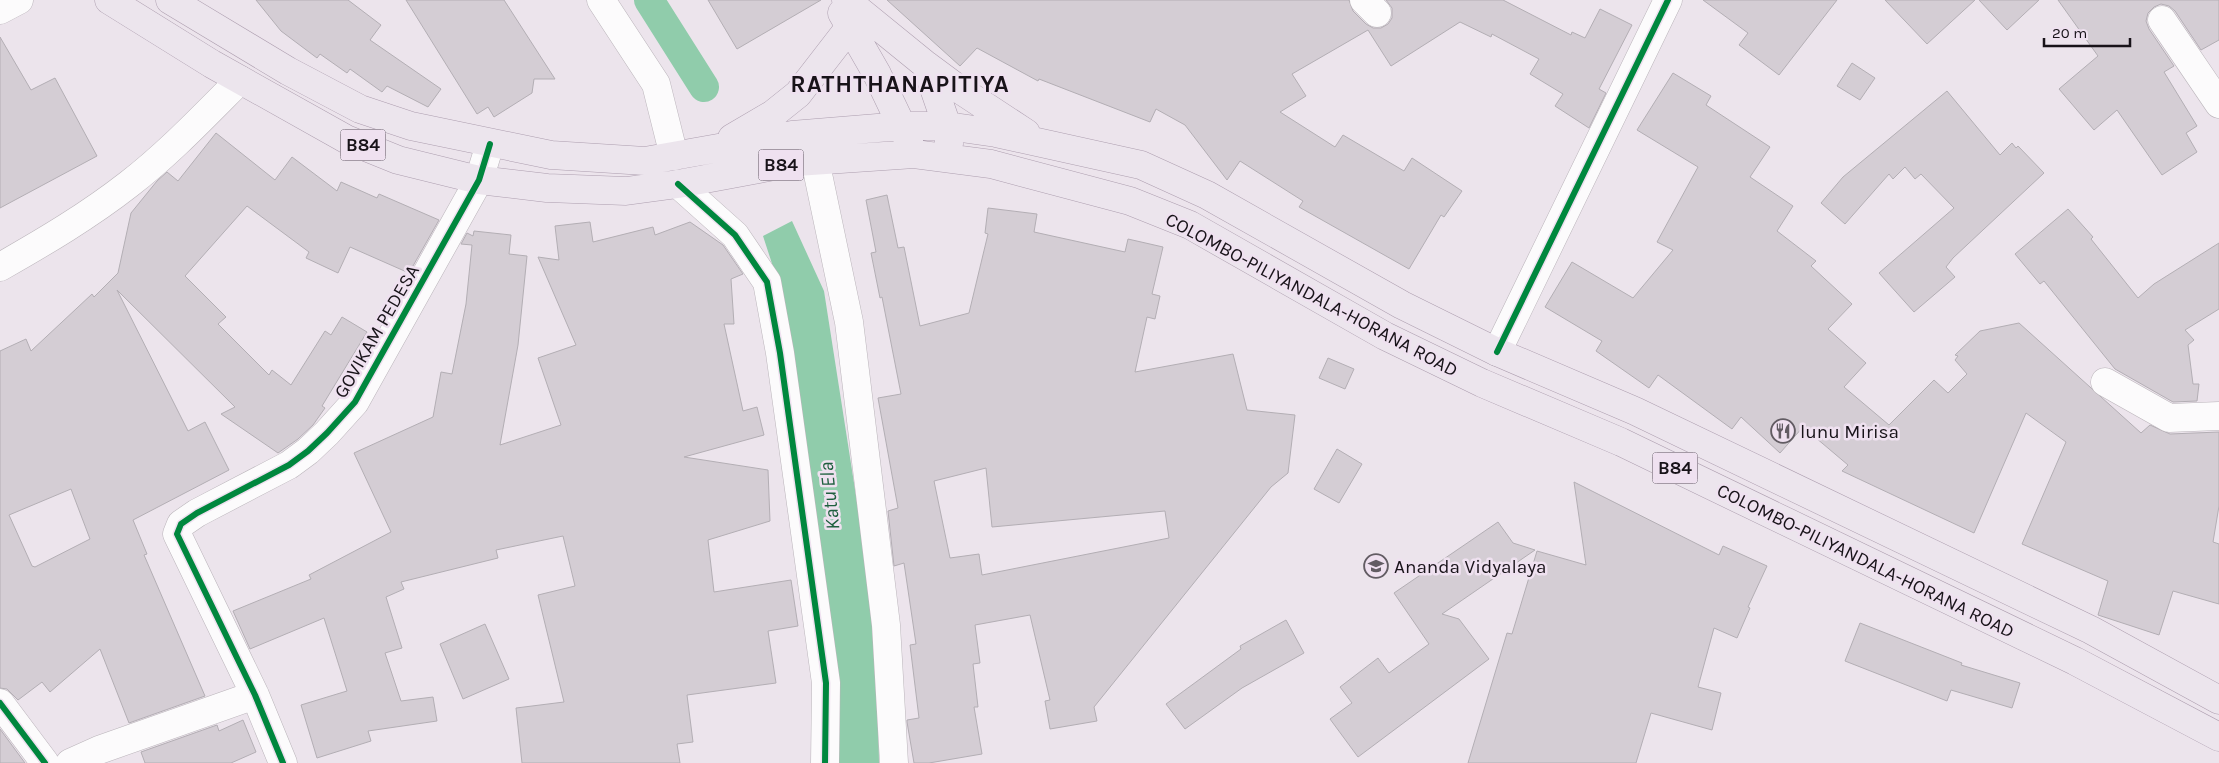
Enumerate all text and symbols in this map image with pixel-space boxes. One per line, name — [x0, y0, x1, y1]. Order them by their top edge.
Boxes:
scale bar — [2044, 15, 2130, 47]
text: 20 m — [2052, 24, 2087, 42]
district label: RATHTHANAPITIYA — [790, 70, 1010, 98]
road number: B84 — [340, 130, 386, 160]
road number: B84 — [758, 150, 804, 180]
street label: COLOMBO-PILIYANDALA-HORANA ROAD — [1162, 208, 1462, 382]
street label: GOVIKAM PEDESA — [330, 261, 424, 402]
restaurant icon: lunu Mirisa — [1770, 418, 1796, 444]
place label: lunu Mirisa — [1800, 421, 1899, 443]
road number: B84 — [1652, 452, 1698, 483]
water label: Katu Ela — [814, 461, 845, 531]
street label: COLOMBO-PILIYANDALA-HORANA ROAD — [1713, 479, 2018, 643]
school or university icon: Ananda Vidyalaya — [1363, 553, 1389, 579]
place label: Ananda Vidyalaya — [1394, 556, 1547, 578]

